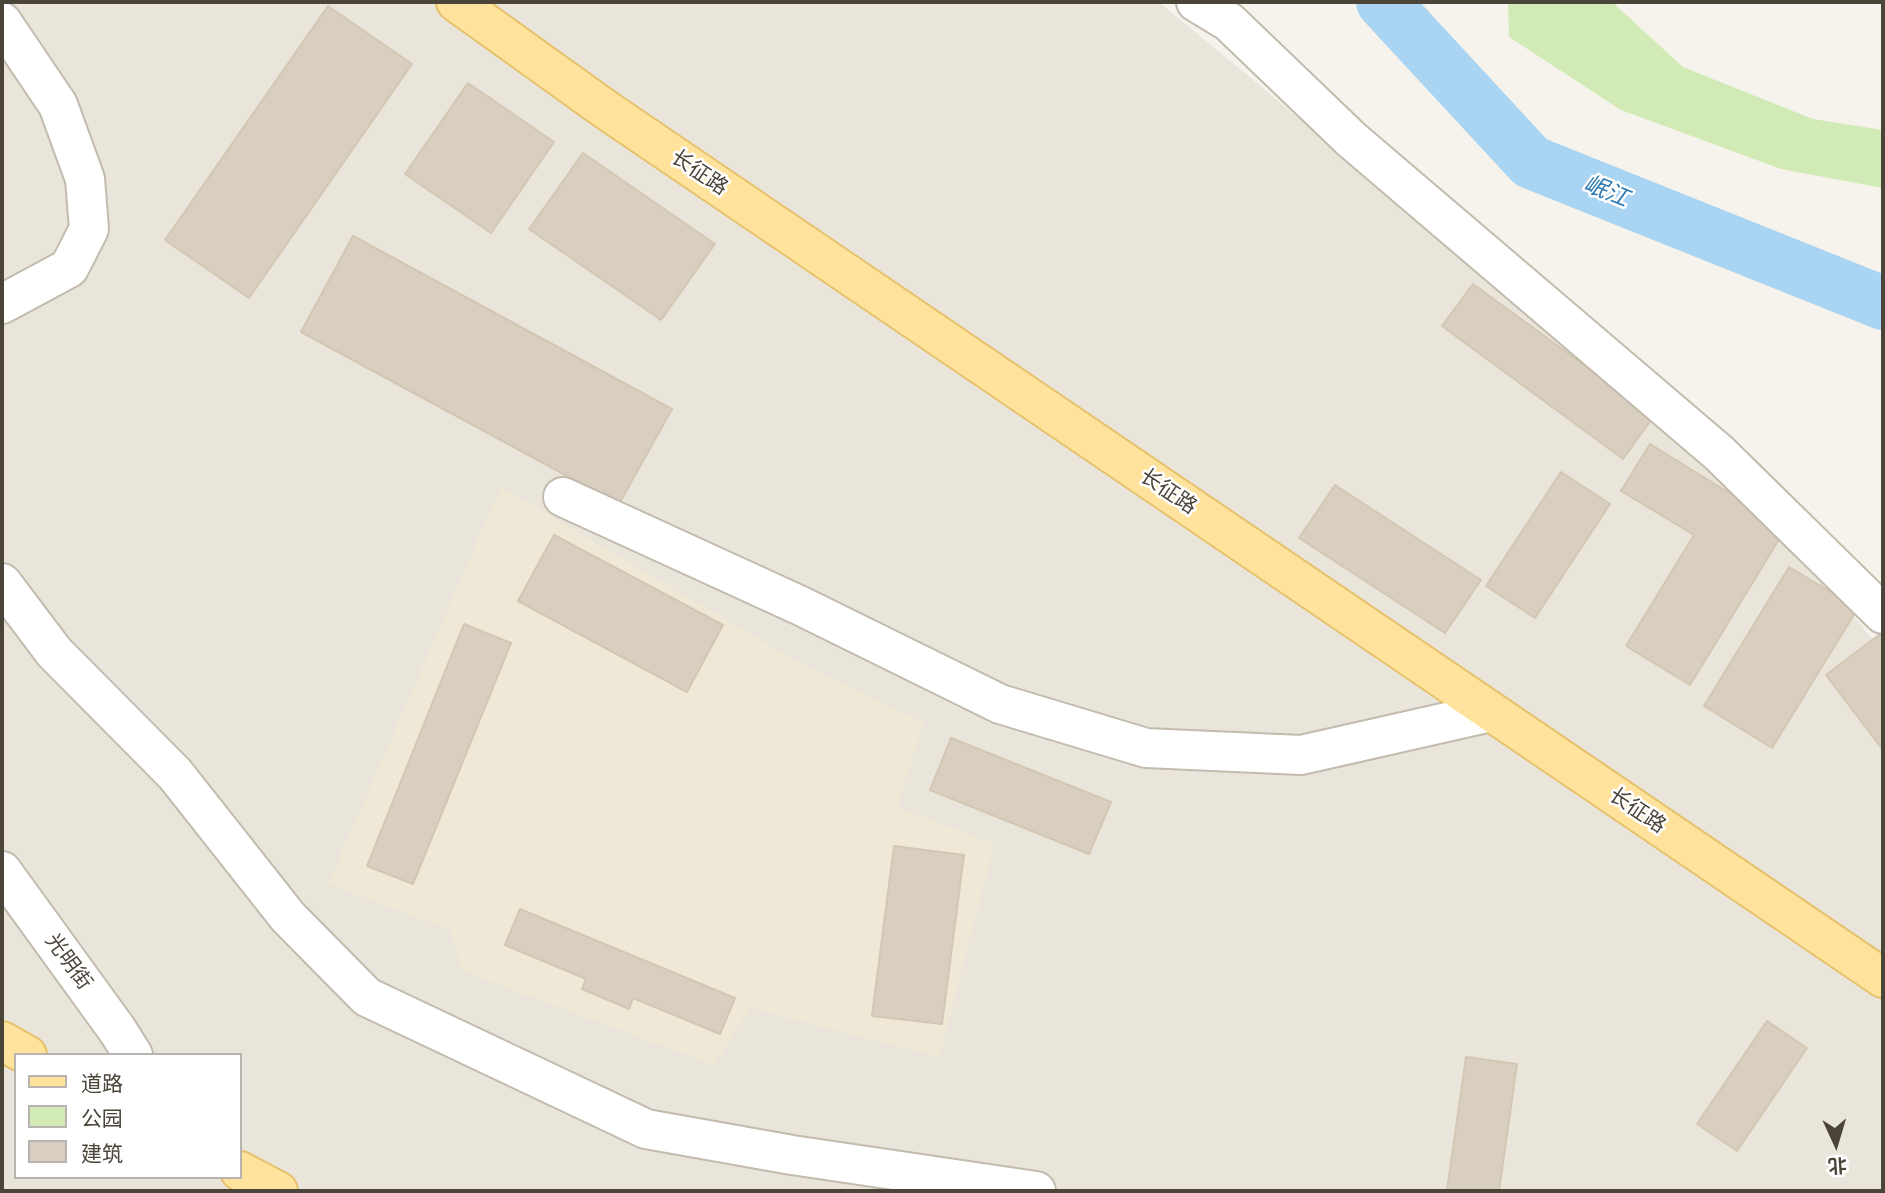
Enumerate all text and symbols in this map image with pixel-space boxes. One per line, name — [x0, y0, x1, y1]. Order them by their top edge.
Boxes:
street label: 长征路 — [666, 145, 732, 201]
water label: 岷江 — [1580, 171, 1632, 213]
street label: 长征路 — [1135, 464, 1201, 520]
street label: 长征路 — [1604, 783, 1670, 839]
street label: 光明街 — [39, 929, 97, 995]
legend — [14, 1053, 242, 1179]
text: 道路 — [81, 1072, 123, 1095]
text: 公园 — [81, 1107, 123, 1130]
north arrow — [1801, 1109, 1871, 1179]
text: 建筑 — [81, 1142, 123, 1165]
text: 北 — [1827, 1154, 1848, 1177]

